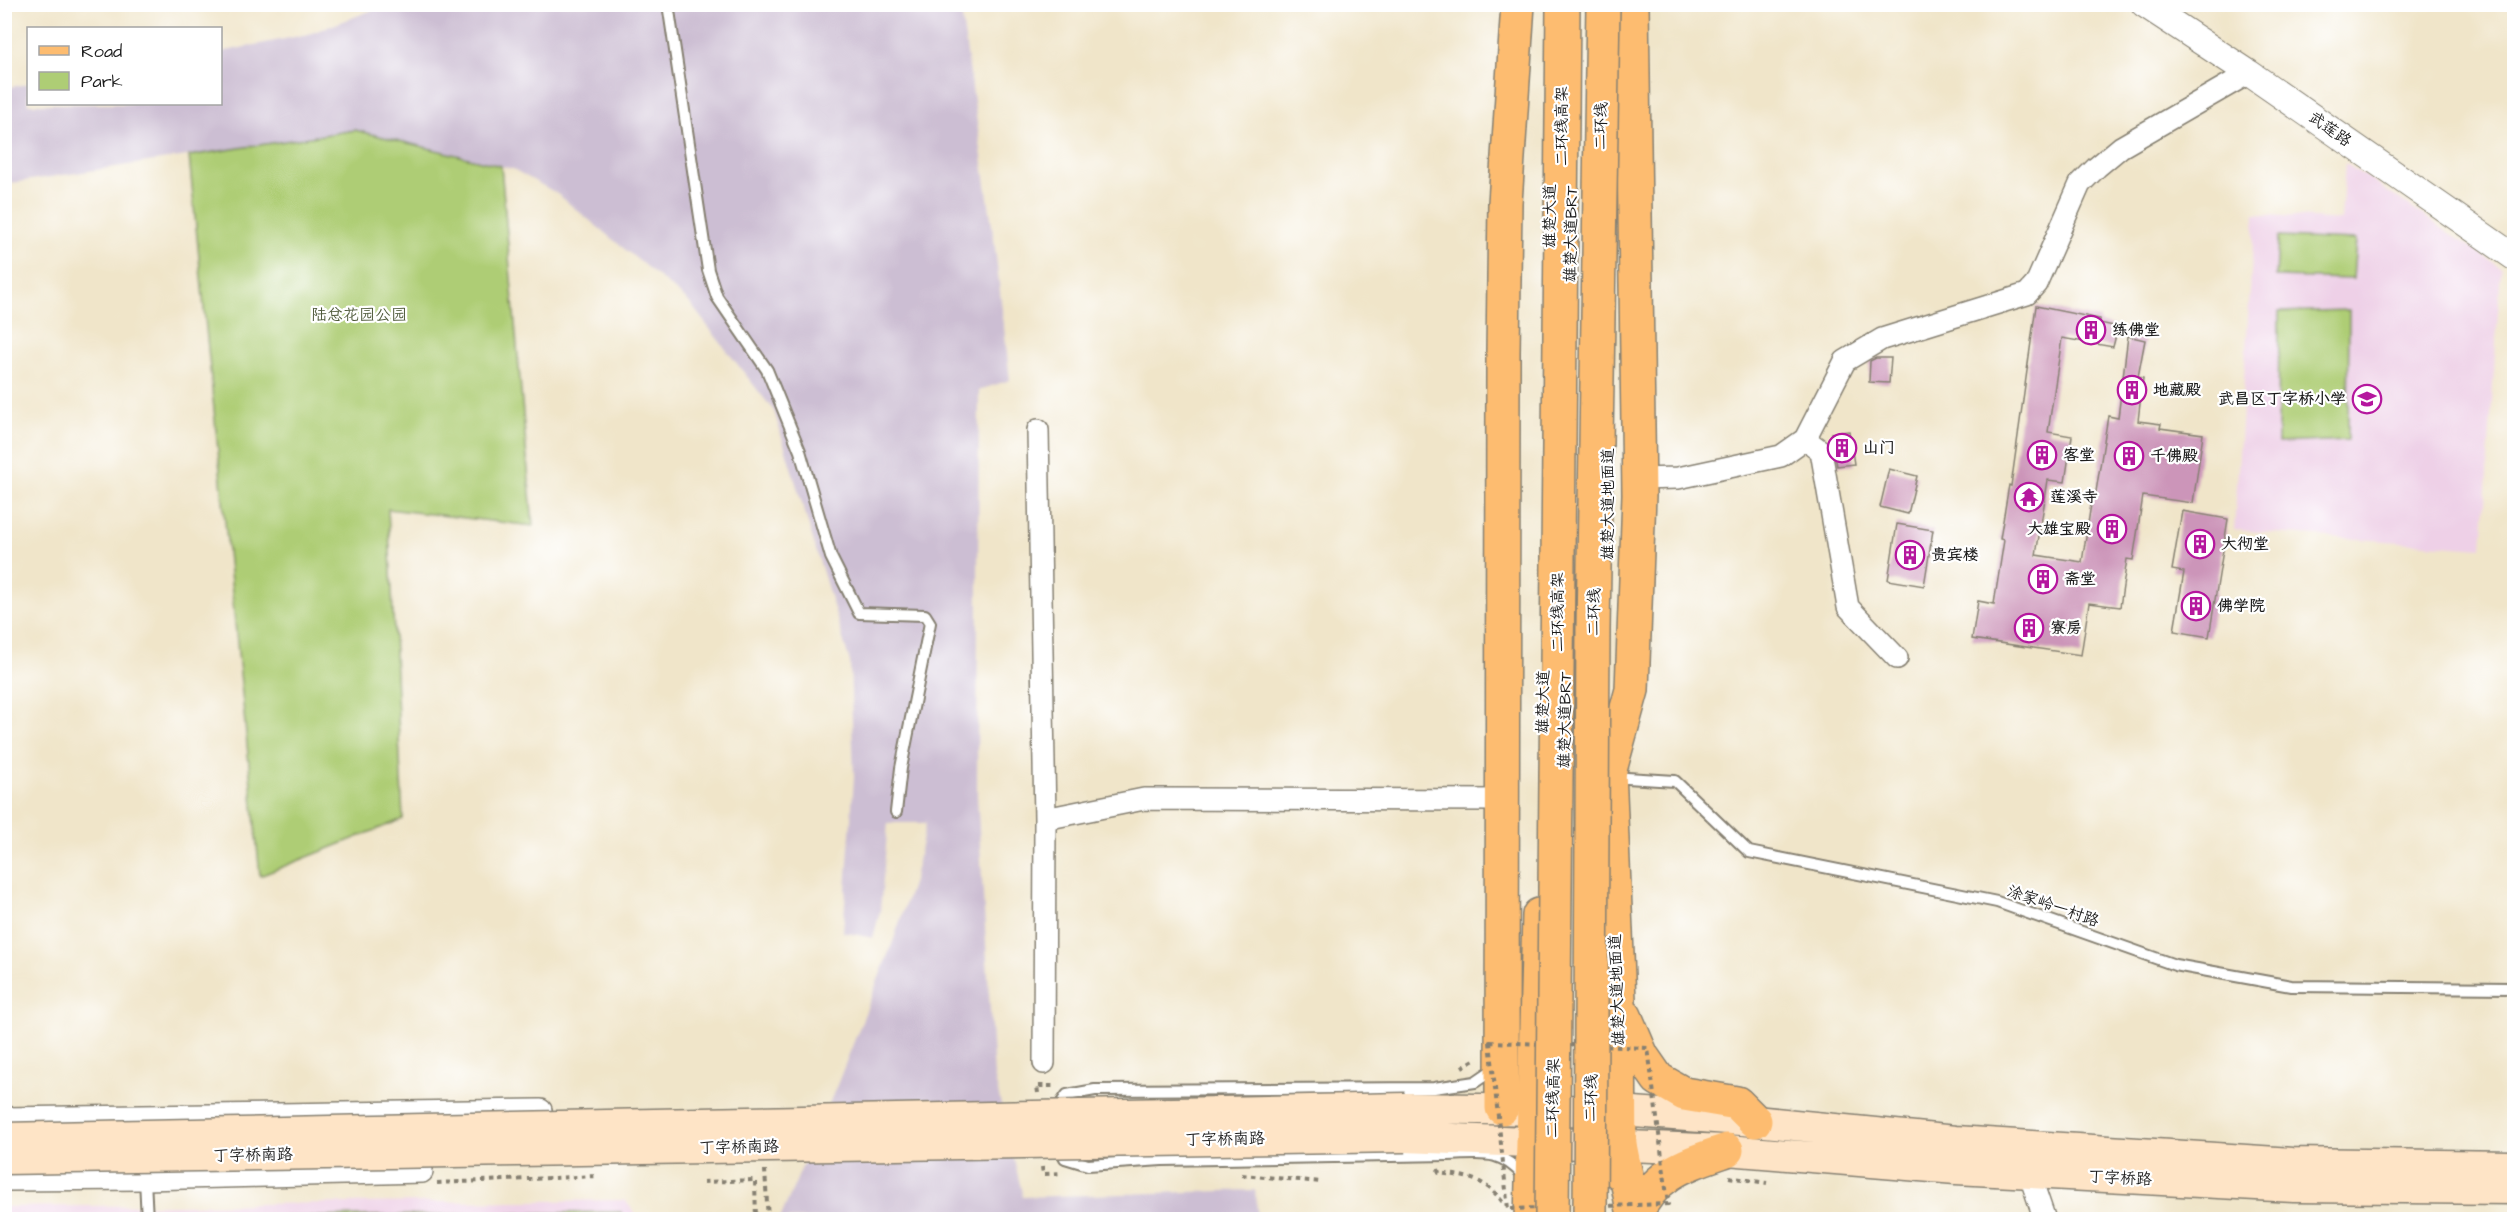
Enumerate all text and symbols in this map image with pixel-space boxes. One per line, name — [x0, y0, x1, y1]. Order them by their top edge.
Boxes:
legend — [27, 27, 222, 105]
text: Road — [81, 39, 122, 64]
text: Park — [81, 69, 123, 94]
street label: 二环线高架 — [1551, 86, 1573, 166]
street label: 二环线 — [1590, 102, 1612, 150]
street label: 武莲路 — [2304, 106, 2356, 152]
street label: 雄楚大道 — [1539, 184, 1561, 248]
street label: 雄楚大道BRT — [1559, 185, 1583, 283]
park label: 陆总花园公园 — [311, 304, 407, 326]
building icon: 练佛堂 — [2075, 314, 2107, 346]
place label: 练佛堂 — [2112, 319, 2160, 341]
building icon: 地藏殿 — [2116, 374, 2148, 406]
place label: 地藏殿 — [2153, 379, 2201, 401]
school or university icon: 武昌区丁字桥小学 — [2351, 383, 2383, 415]
place label: 武昌区丁字桥小学 — [2218, 388, 2346, 410]
building icon: 山门 — [1826, 432, 1858, 464]
place label: 山门 — [1863, 437, 1895, 459]
building icon: 客堂 — [2026, 439, 2058, 471]
building icon: 千佛殿 — [2113, 440, 2145, 472]
place label: 客堂 — [2063, 444, 2095, 466]
place label: 千佛殿 — [2150, 445, 2198, 467]
street label: 雄楚大道地面道 — [1597, 448, 1619, 560]
temple icon: 莲溪寺 — [2013, 481, 2045, 513]
place label: 莲溪寺 — [2050, 486, 2098, 508]
building icon: 大雄宝殿 — [2096, 513, 2128, 545]
place label: 大雄宝殿 — [2027, 518, 2091, 540]
building icon: 大彻堂 — [2184, 528, 2216, 560]
place label: 大彻堂 — [2221, 533, 2269, 555]
building icon: 贵宾楼 — [1894, 539, 1926, 571]
place label: 贵宾楼 — [1931, 544, 1979, 566]
building icon: 斋堂 — [2027, 563, 2059, 595]
place label: 斋堂 — [2064, 568, 2096, 590]
street label: 二环线高架 — [1547, 572, 1569, 652]
street label: 二环线 — [1583, 588, 1605, 636]
building icon: 佛学院 — [2180, 590, 2212, 622]
place label: 佛学院 — [2217, 595, 2265, 617]
building icon: 寮房 — [2013, 612, 2045, 644]
place label: 寮房 — [2050, 617, 2082, 639]
street label: 雄楚大道 — [1531, 670, 1555, 734]
street label: 雄楚大道BRT — [1553, 671, 1577, 769]
street label: 涂家岭一村路 — [2004, 880, 2102, 932]
street label: 雄楚大道地面道 — [1604, 934, 1630, 1046]
street label: 二环线高架 — [1541, 1058, 1565, 1138]
street label: 二环线 — [1580, 1074, 1602, 1122]
street label: 丁字桥南路 — [1185, 1127, 1265, 1151]
street label: 丁字桥南路 — [699, 1135, 779, 1159]
street label: 丁字桥南路 — [213, 1143, 293, 1167]
street label: 丁字桥路 — [2087, 1165, 2153, 1191]

